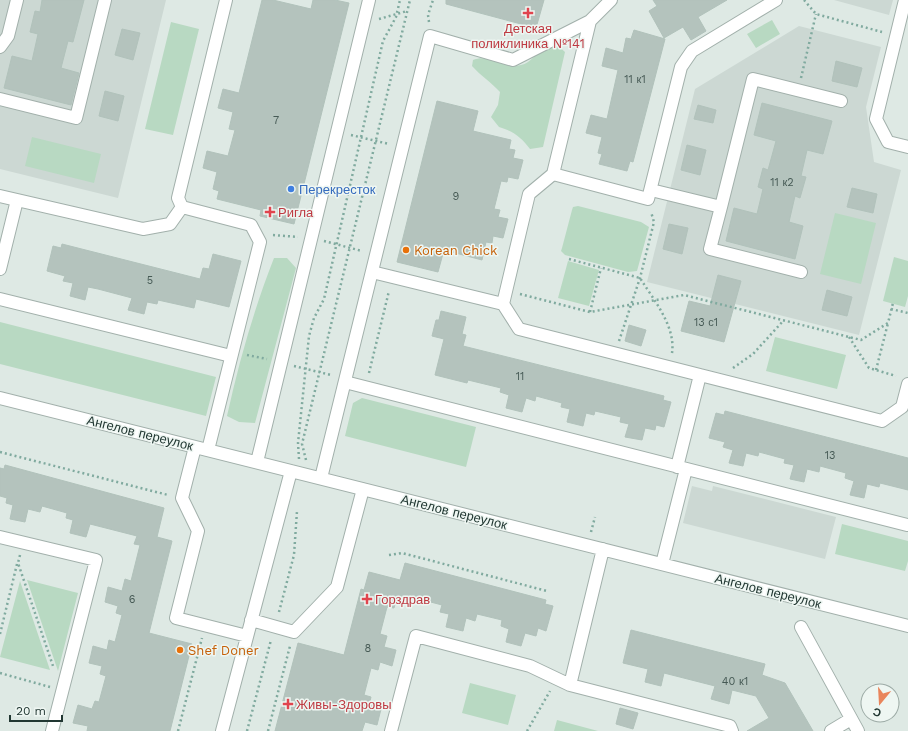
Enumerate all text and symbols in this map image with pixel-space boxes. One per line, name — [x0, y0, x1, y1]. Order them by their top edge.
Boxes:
marker: Детская поликлиника №141 — [522, 7, 534, 19]
place label: Детская поликлиника №141 — [471, 21, 585, 51]
house number: 11 к1 — [624, 73, 646, 86]
house number: 7 — [273, 114, 279, 127]
house number: 11 к2 — [770, 176, 794, 189]
place label: Перекресток — [299, 182, 376, 197]
marker: Перекресток — [286, 184, 296, 194]
house number: 9 — [453, 190, 460, 203]
place label: Ригла — [278, 205, 314, 220]
marker: Ригла — [265, 207, 275, 217]
place label: Korean Chick — [414, 243, 498, 258]
marker: Korean Chick — [401, 245, 411, 255]
house number: 5 — [147, 274, 153, 287]
house number: 13 с1 — [694, 316, 718, 329]
house number: 11 — [516, 370, 524, 383]
street label: Ангелов переулок — [85, 413, 195, 454]
house number: 13 — [825, 449, 835, 462]
street label: Ангелов переулок — [399, 492, 509, 533]
street label: Ангелов переулок — [713, 571, 823, 612]
place label: Горздрав — [375, 592, 430, 607]
house number: 6 — [129, 593, 136, 606]
marker: Горздрав — [362, 594, 372, 604]
house number: 8 — [365, 642, 372, 655]
place label: Shef Doner — [188, 643, 259, 658]
marker: Shef Doner — [175, 645, 185, 655]
house number: 40 к1 — [722, 675, 748, 688]
north arrow — [860, 683, 900, 723]
scale bar — [10, 697, 62, 723]
place label: Живы-Здоровы — [296, 697, 392, 712]
marker: Живы-Здоровы — [283, 699, 293, 709]
text: 20 m — [16, 704, 46, 718]
text: С — [871, 705, 883, 719]

